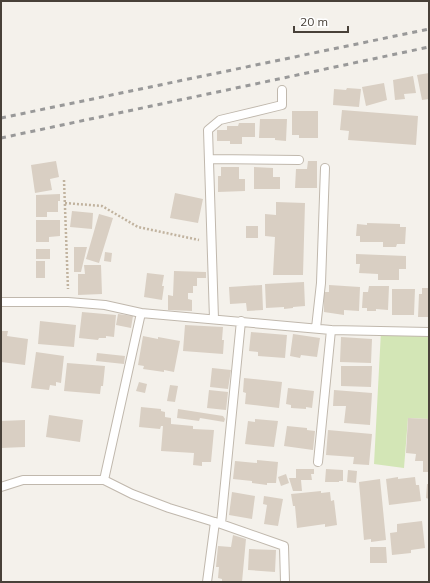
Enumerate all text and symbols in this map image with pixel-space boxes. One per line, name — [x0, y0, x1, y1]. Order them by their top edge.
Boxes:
scale bar — [294, 8, 348, 34]
text: 20 m — [300, 14, 328, 29]

